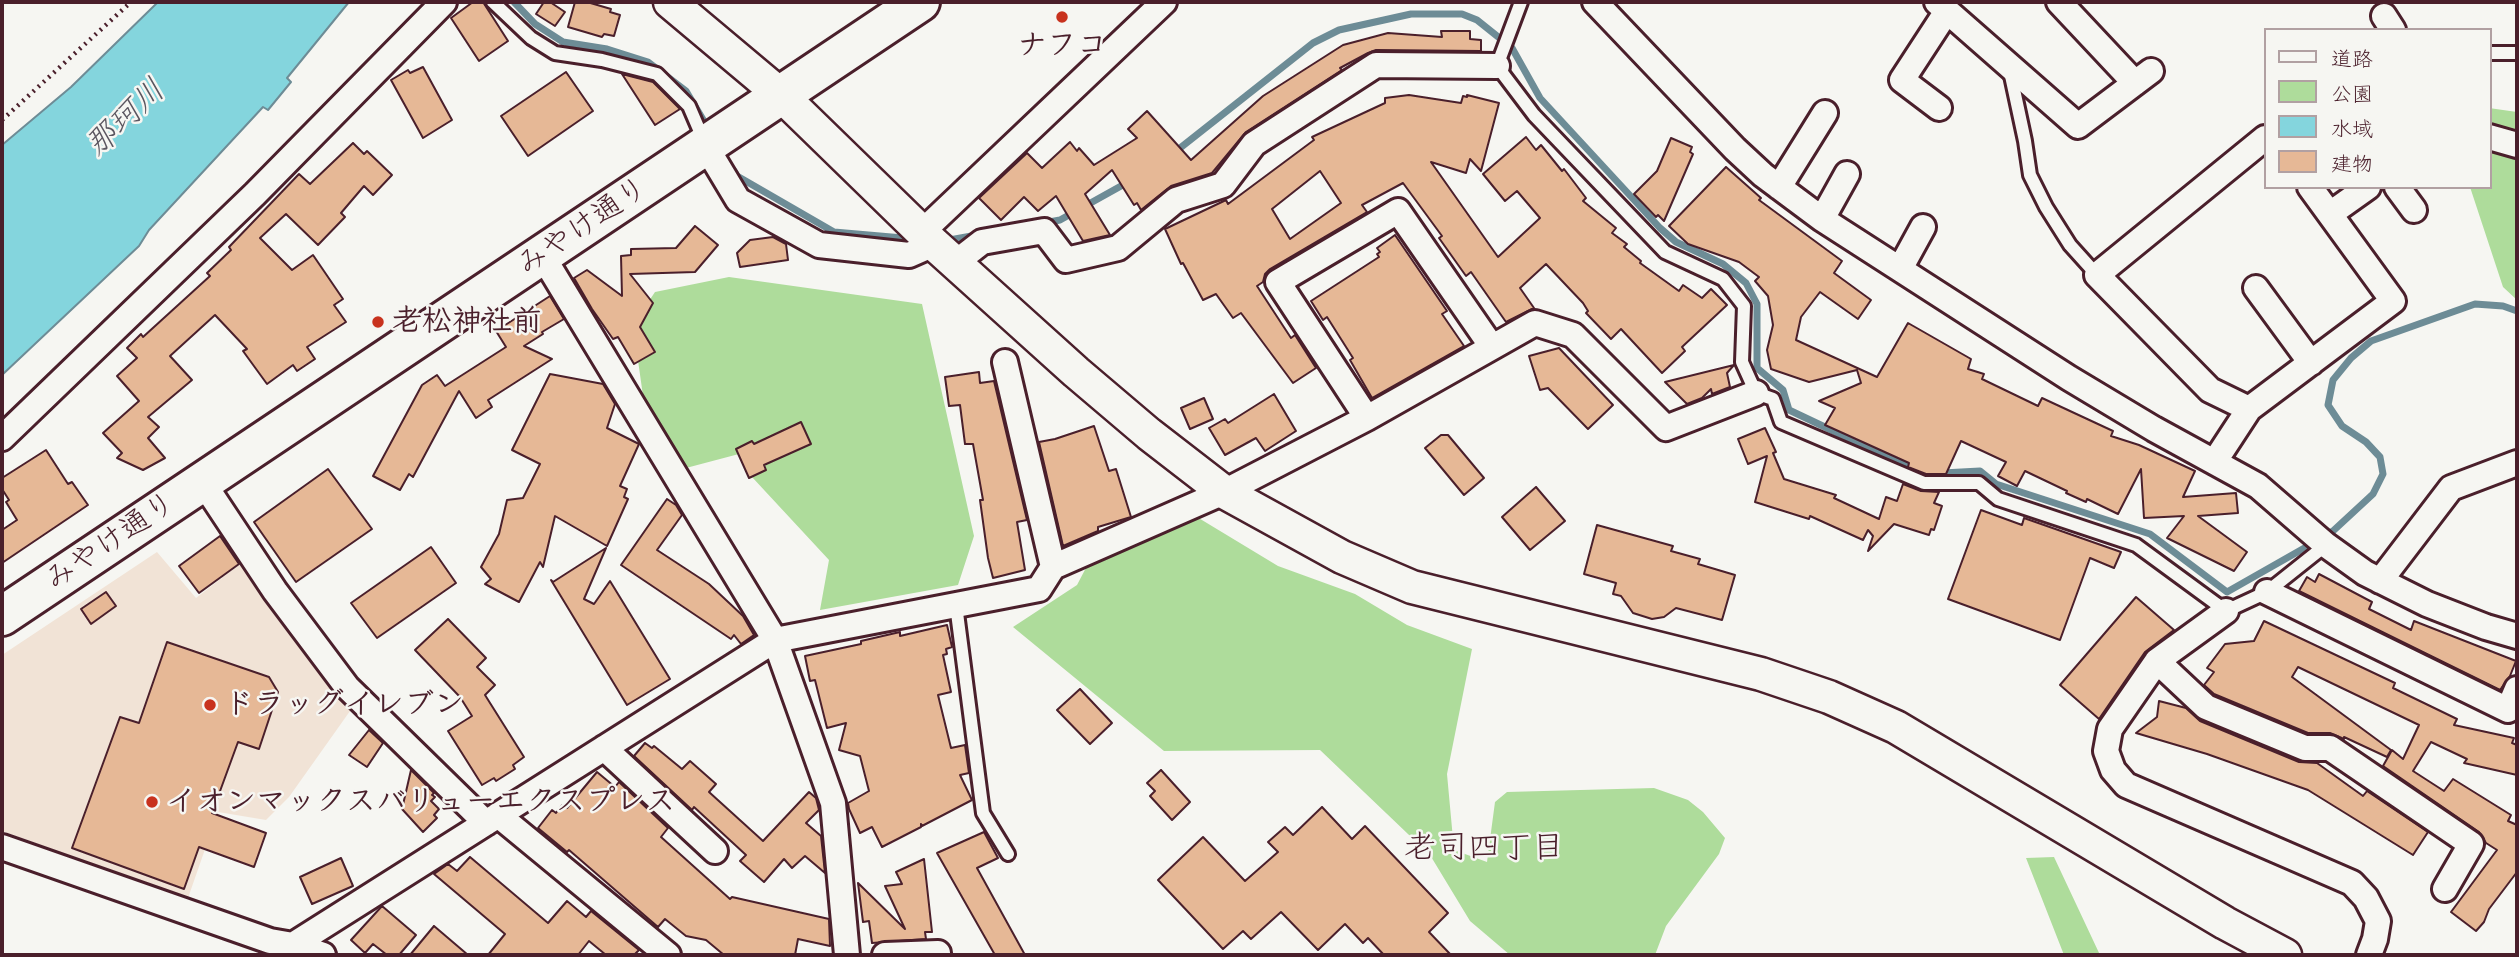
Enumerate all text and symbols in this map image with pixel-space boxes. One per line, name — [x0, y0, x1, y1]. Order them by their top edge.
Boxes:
marker: ナフコ — [1054, 9, 1070, 25]
place label: ナフコ — [1017, 28, 1107, 64]
legend — [2264, 28, 2491, 189]
text: 道路 — [2331, 46, 2373, 72]
water label: 那珂川 — [78, 72, 174, 166]
text: 公園 — [2331, 81, 2373, 107]
text: 水域 — [2331, 116, 2373, 142]
text: 建物 — [2331, 151, 2373, 177]
street label: みやけ通り — [511, 170, 655, 284]
place label: 老松神社前 — [392, 304, 542, 340]
marker: 老松神社前 — [370, 314, 386, 330]
street label: みやけ通り — [39, 485, 183, 599]
place label: ドラッグイレブン — [224, 687, 464, 723]
marker: ドラッグイレブン — [202, 697, 218, 713]
place label: イオンマックスバリューエクスプレス — [166, 784, 675, 820]
marker: イオンマックスバリューエクスプレス — [144, 794, 160, 810]
district label: 老司四丁目 — [1404, 830, 1564, 868]

